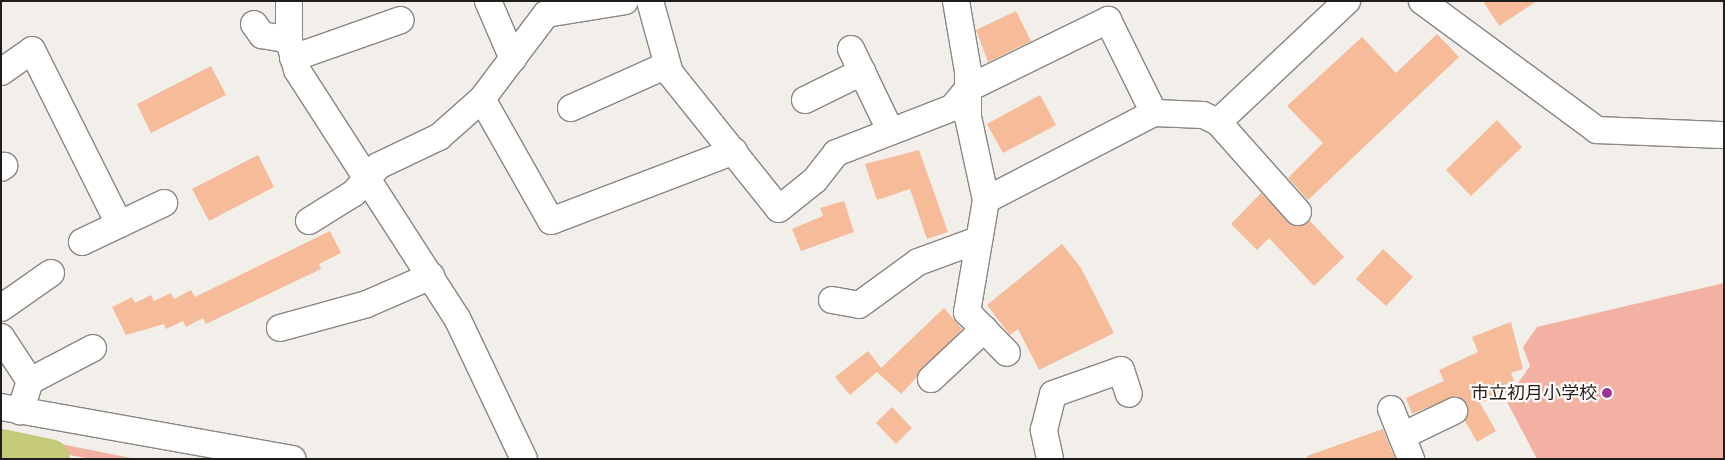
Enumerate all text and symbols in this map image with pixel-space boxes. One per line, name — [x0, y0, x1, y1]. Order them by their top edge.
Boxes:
place label: 市立初月小学校 — [1471, 382, 1597, 404]
marker: 市立初月小学校 — [1601, 387, 1613, 399]

